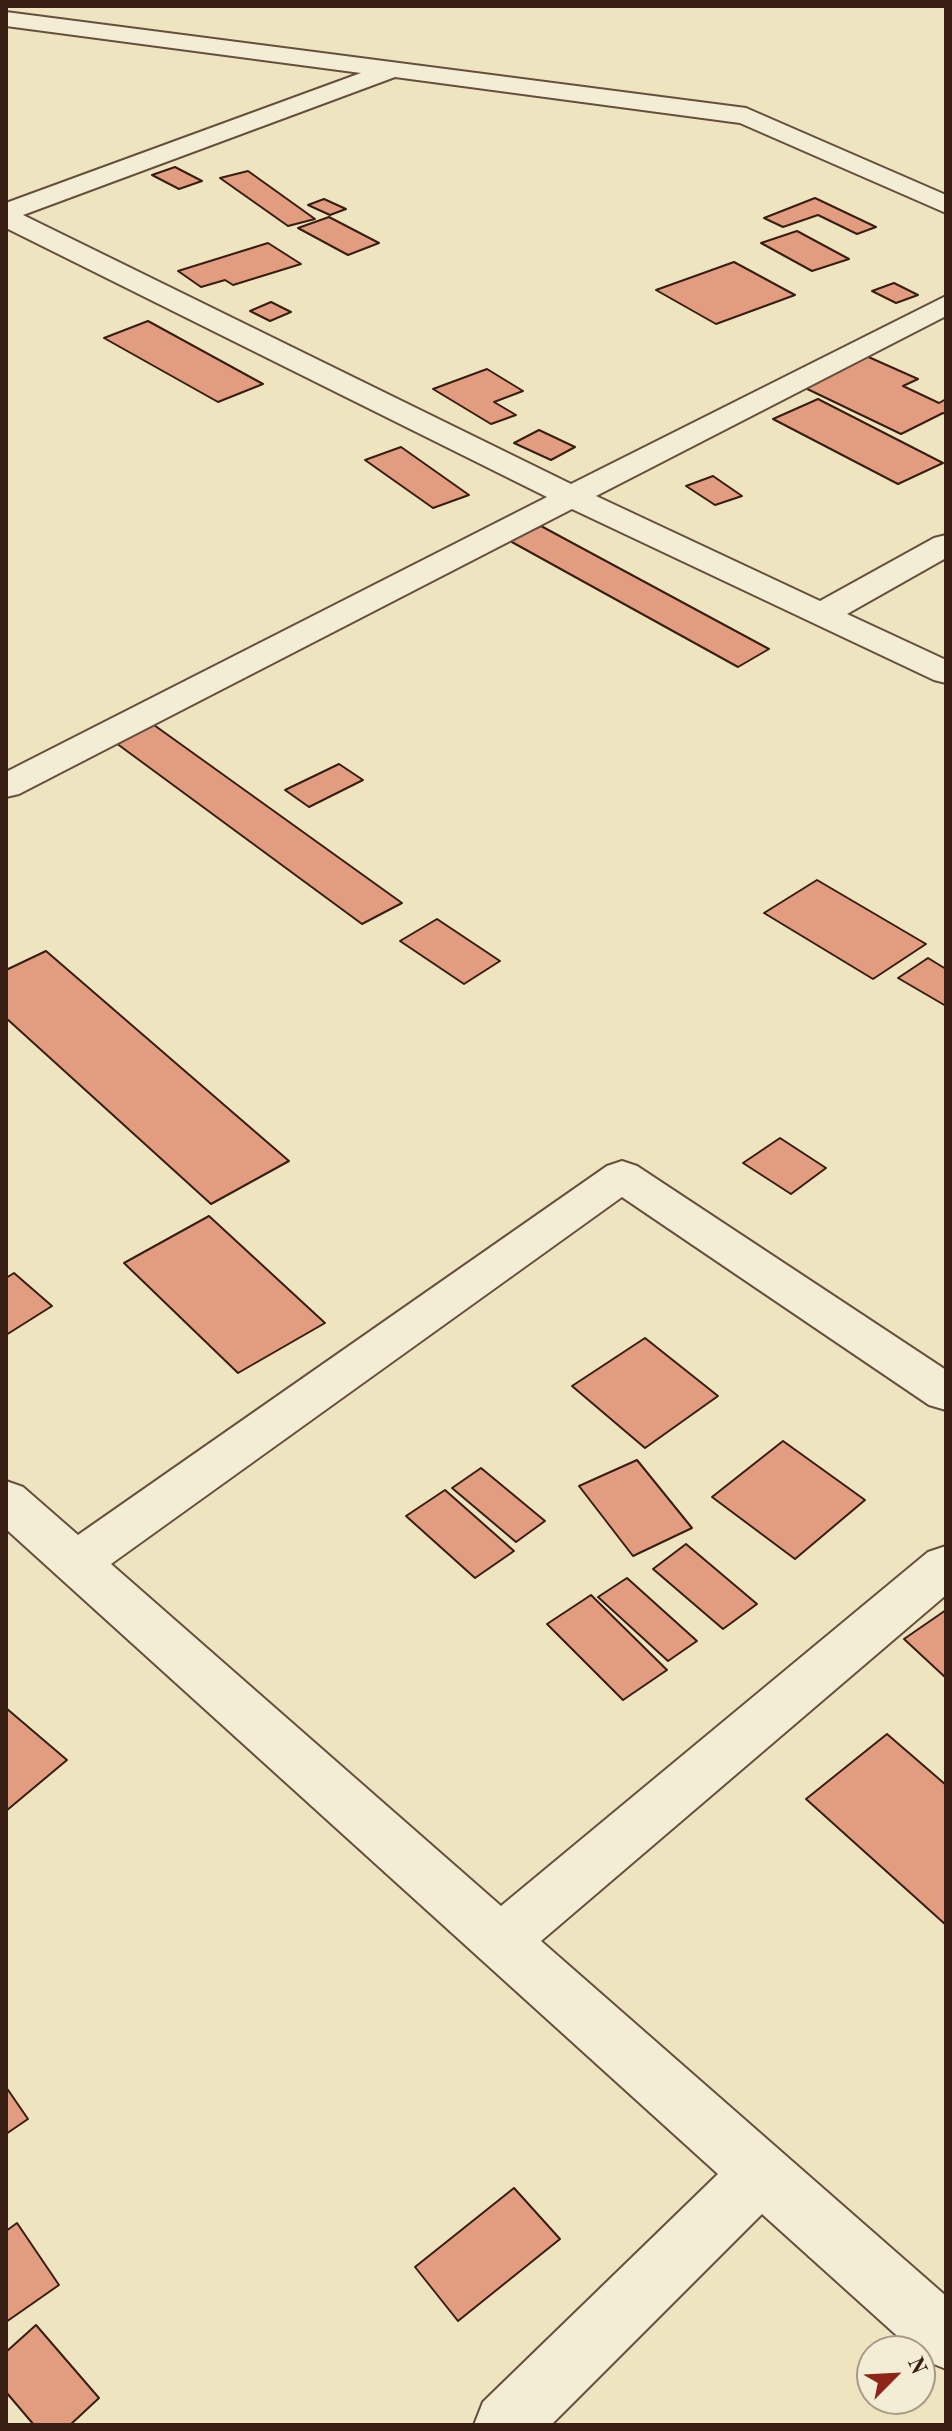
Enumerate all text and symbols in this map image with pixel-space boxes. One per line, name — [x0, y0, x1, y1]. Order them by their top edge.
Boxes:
north arrow — [856, 2335, 936, 2415]
text: N — [903, 2354, 930, 2378]

